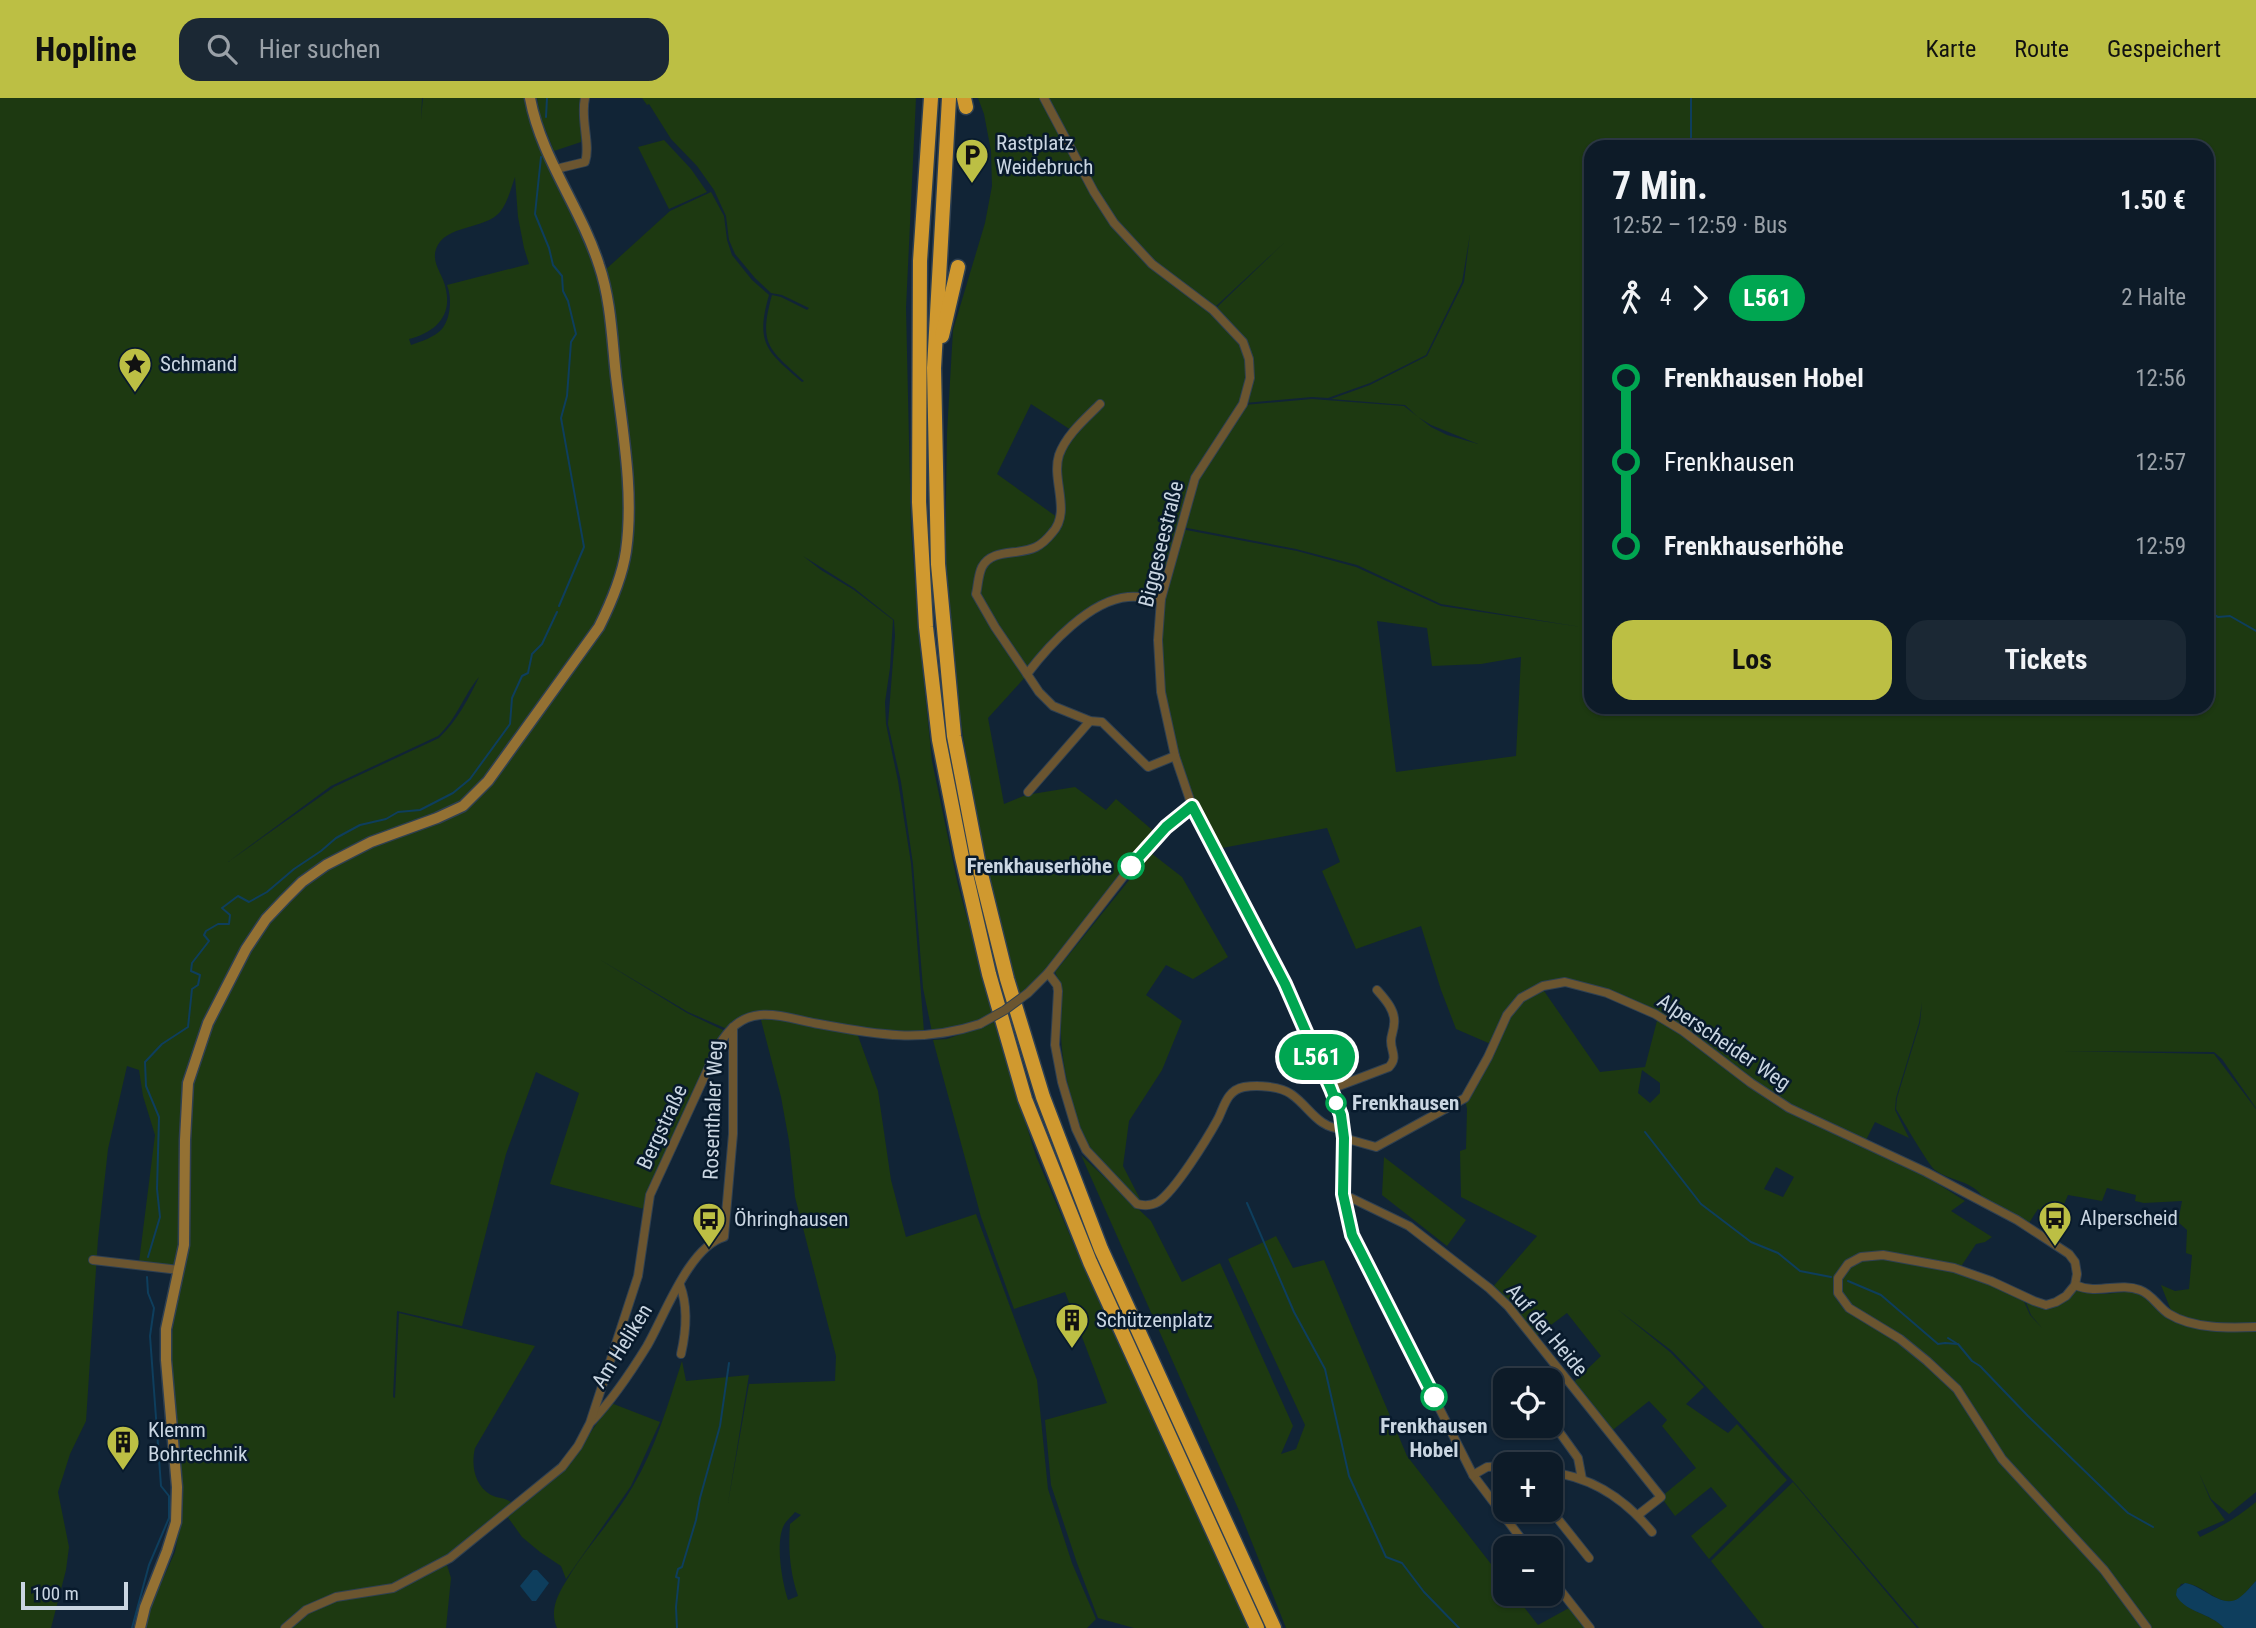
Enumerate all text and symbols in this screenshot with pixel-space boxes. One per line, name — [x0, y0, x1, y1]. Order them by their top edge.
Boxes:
search box — [179, 18, 669, 81]
text: Hopline — [35, 30, 137, 69]
icon: search — [203, 30, 241, 68]
text: Hier suchen — [259, 34, 381, 64]
text: Karte — [1926, 35, 1976, 63]
text: Route — [2014, 35, 2069, 63]
text: Gespeichert — [2107, 35, 2221, 63]
place label: Rastplatz Weidebruch — [996, 131, 1093, 179]
parking icon: Rastplatz Weidebruch — [953, 136, 991, 185]
text: 7 Min. — [1612, 164, 1708, 208]
text: 1.50 € — [2120, 185, 2186, 215]
text: 12:52 – 12:59 · Bus — [1612, 212, 1788, 239]
icon: walk — [1612, 279, 1650, 317]
icon: forward — [1681, 279, 1719, 317]
text: 4 — [1660, 284, 1671, 311]
text: L561 — [1743, 284, 1791, 312]
text: 2 Halte — [2121, 284, 2186, 311]
place icon: Schmand — [116, 345, 154, 394]
place label: Schmand — [160, 352, 237, 376]
text: Frenkhausen Hobel — [1664, 363, 1864, 393]
text: 12:56 — [2135, 365, 2186, 392]
text: Frenkhausen — [1664, 447, 1795, 477]
text: 12:57 — [2135, 449, 2186, 476]
street label: Biggeseestraße — [1134, 478, 1188, 609]
text: Frenkhauserhöhe — [1664, 531, 1844, 561]
text: 12:59 — [2135, 533, 2186, 560]
button: Los — [1612, 620, 1892, 700]
button: Tickets — [1906, 620, 2186, 700]
marker: Frenkhauserhöhe — [1118, 853, 1144, 879]
place label: Frenkhauserhöhe — [967, 854, 1112, 878]
street label: Alperscheider Weg — [1653, 989, 1795, 1095]
line badge: L561 — [1268, 1034, 1366, 1080]
street label: Rosenthaler Weg — [699, 1040, 727, 1180]
text: L561 — [1293, 1043, 1341, 1071]
street label: Bergstraße — [632, 1081, 692, 1173]
place label: Frenkhausen — [1352, 1091, 1459, 1115]
marker: Frenkhausen — [1326, 1093, 1346, 1113]
bus stop icon: Alperscheid — [2036, 1199, 2074, 1248]
bus stop icon: Öhringhausen — [690, 1200, 728, 1249]
place label: Alperscheid — [2080, 1206, 2178, 1230]
place label: Öhringhausen — [734, 1207, 848, 1231]
street label: Auf der Heide — [1501, 1279, 1593, 1381]
street label: Am Heliken — [587, 1300, 657, 1392]
building icon: Schützenplatz — [1053, 1301, 1091, 1350]
place label: Schützenplatz — [1096, 1308, 1213, 1332]
map controls — [1493, 1368, 1563, 1606]
button: locate — [1493, 1368, 1563, 1438]
marker: Frenkhausen Hobel — [1421, 1384, 1447, 1410]
place label: Frenkhausen Hobel — [1380, 1414, 1488, 1462]
place label: Klemm Bohrtechnik — [148, 1418, 248, 1466]
building icon: Klemm Bohrtechnik — [104, 1423, 142, 1472]
button: + — [1493, 1452, 1563, 1522]
button: − — [1493, 1536, 1563, 1606]
scale bar — [21, 1579, 128, 1611]
text: 100 m — [32, 1582, 79, 1605]

